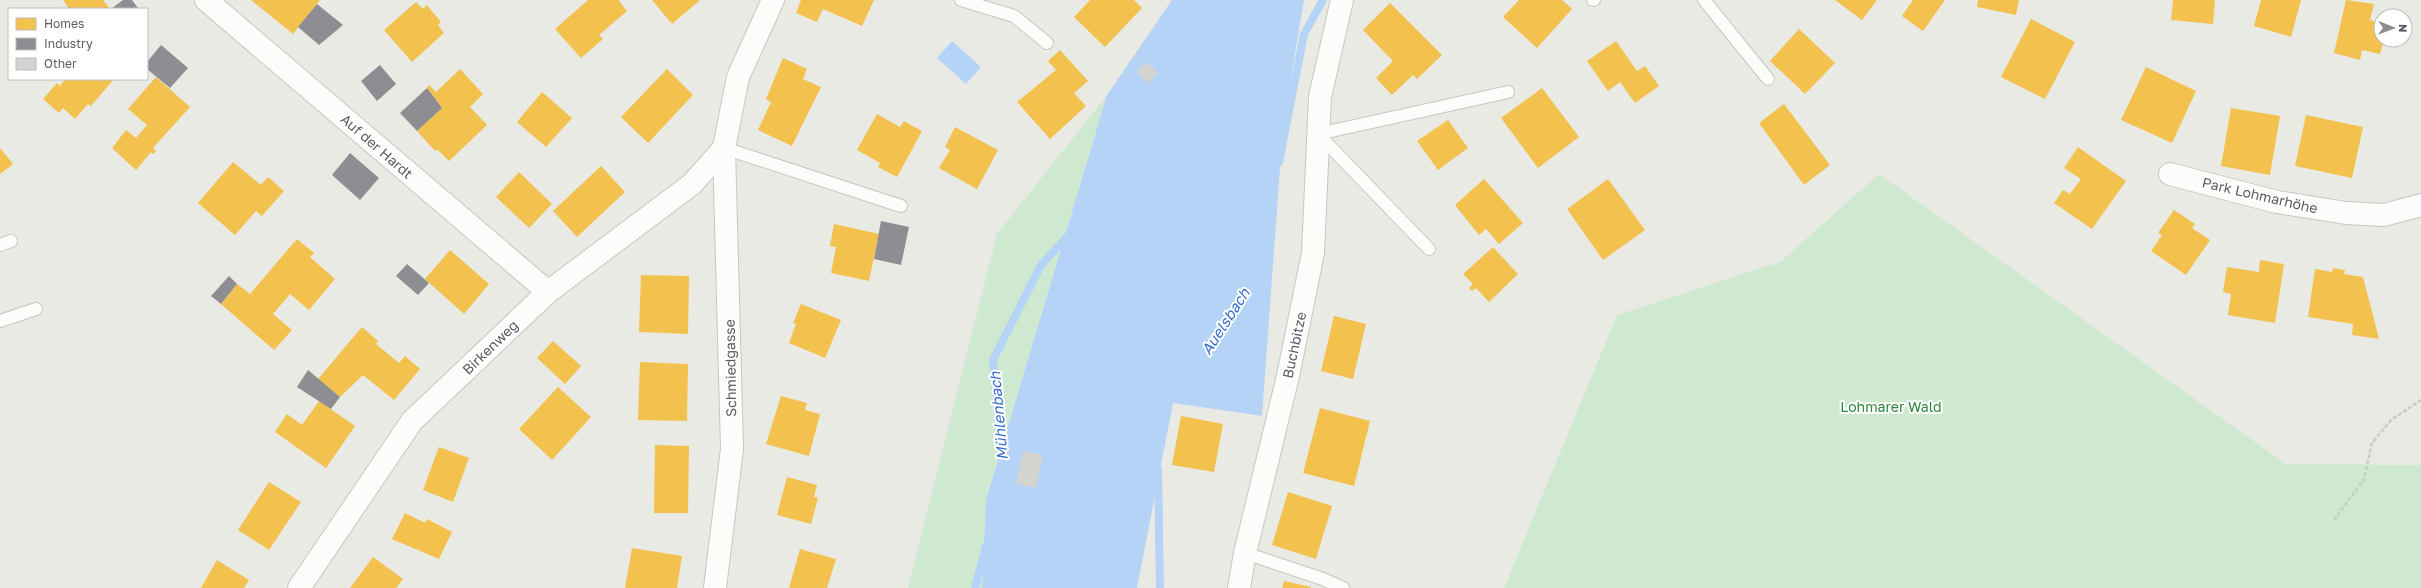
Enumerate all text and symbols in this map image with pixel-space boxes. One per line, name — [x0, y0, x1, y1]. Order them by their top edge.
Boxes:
legend — [8, 8, 148, 80]
north arrow — [2373, 8, 2413, 48]
text: Homes — [44, 16, 84, 31]
text: N — [2397, 24, 2410, 32]
text: Industry — [44, 36, 93, 51]
text: Other — [44, 56, 77, 71]
street label: Auf der Hardt — [337, 110, 417, 182]
street label: Park Lohmarhöhe — [2201, 173, 2319, 217]
water label: Auelsbach — [1197, 284, 1253, 358]
street label: Buchbitze — [1279, 310, 1309, 380]
street label: Birkenweg — [459, 316, 521, 378]
street label: Schmiedgasse — [721, 319, 739, 417]
water label: Mühlenbach — [985, 370, 1011, 461]
park label: Lohmarer Wald — [1840, 398, 1942, 415]

